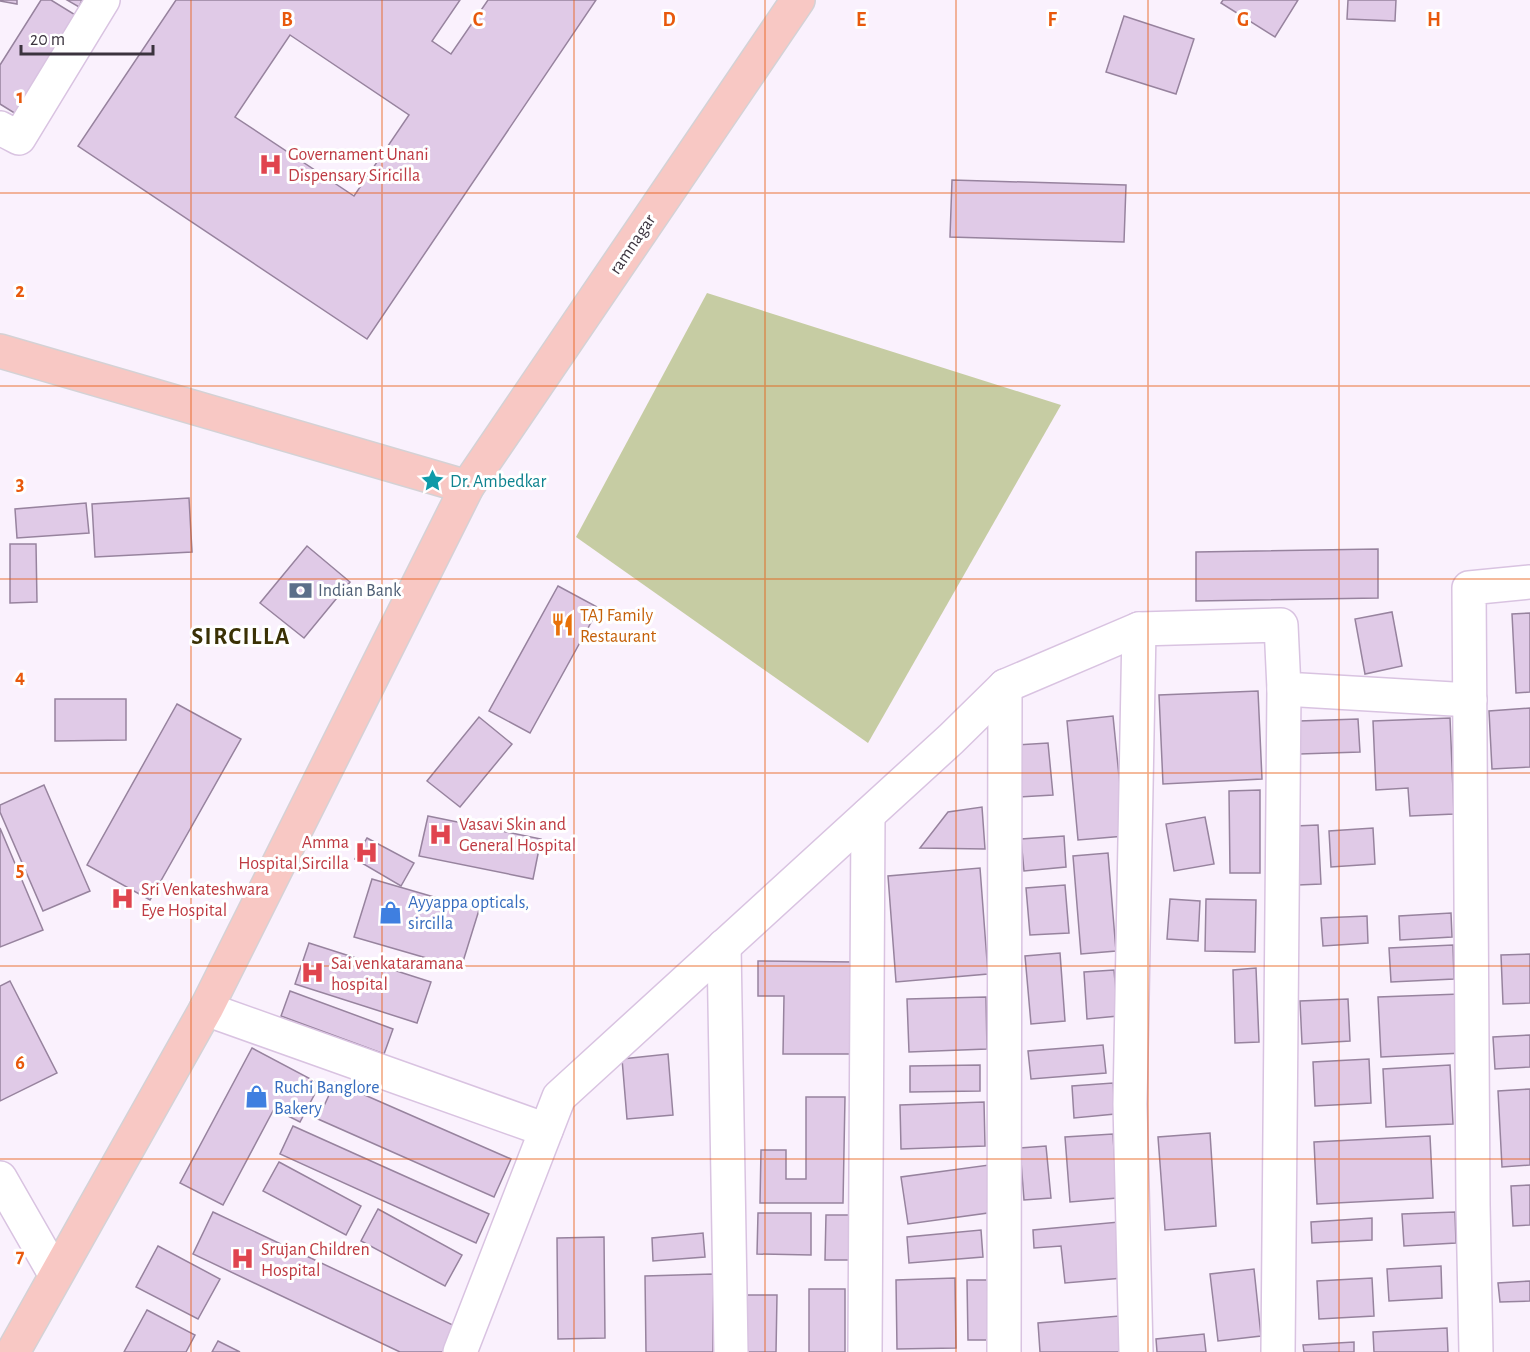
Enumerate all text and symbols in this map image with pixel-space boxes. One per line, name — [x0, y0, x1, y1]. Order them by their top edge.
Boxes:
text: B — [281, 10, 293, 30]
text: C — [473, 10, 484, 30]
text: D — [662, 10, 676, 30]
text: E — [856, 10, 866, 30]
text: F — [1047, 10, 1057, 30]
text: G — [1237, 10, 1249, 30]
text: H — [1427, 10, 1441, 30]
scale bar — [21, 18, 153, 56]
text: 20 m — [30, 31, 65, 49]
text: 1 — [16, 87, 24, 107]
place label: Governament Unani Dispensary Siricilla — [288, 146, 429, 185]
hospital icon: Governament Unani Dispensary Siricilla — [257, 151, 283, 177]
street label: ramnagar — [606, 211, 659, 278]
text: 2 — [15, 281, 25, 301]
place icon: Dr. Ambedkar — [419, 468, 445, 494]
place label: Dr. Ambedkar — [450, 473, 547, 491]
text: 3 — [16, 474, 24, 494]
bank icon: Indian Bank — [287, 577, 313, 603]
place label: Indian Bank — [318, 582, 402, 600]
place label: TAJ Family Restaurant — [580, 607, 656, 646]
restaurant icon: TAJ Family Restaurant — [549, 612, 575, 638]
district label: SIRCILLA — [191, 625, 291, 649]
text: 4 — [15, 667, 25, 687]
place label: Vasavi Skin and General Hospital — [459, 816, 576, 855]
hospital icon: Vasavi Skin and General Hospital — [428, 821, 454, 847]
place label: Amma Hospital,Sircilla — [238, 834, 349, 873]
hospital icon: Amma Hospital,Sircilla — [354, 839, 380, 865]
text: 5 — [16, 860, 24, 880]
place label: Sri Venkateshwara Eye Hospital — [141, 881, 269, 920]
hospital icon: Sri Venkateshwara Eye Hospital — [110, 886, 136, 912]
place label: Ayyappa opticals, sircilla — [408, 894, 529, 933]
shop icon: Ayyappa opticals, sircilla — [377, 899, 403, 925]
place label: Sai venkataramana hospital — [331, 955, 464, 994]
hospital icon: Sai venkataramana hospital — [300, 960, 326, 986]
text: 6 — [15, 1053, 25, 1073]
place label: Ruchi Banglore Bakery — [274, 1079, 379, 1118]
shop icon: Ruchi Banglore Bakery — [243, 1084, 269, 1110]
place label: Srujan Children Hospital — [261, 1241, 370, 1280]
text: 7 — [16, 1246, 25, 1266]
hospital icon: Srujan Children Hospital — [230, 1246, 256, 1272]

